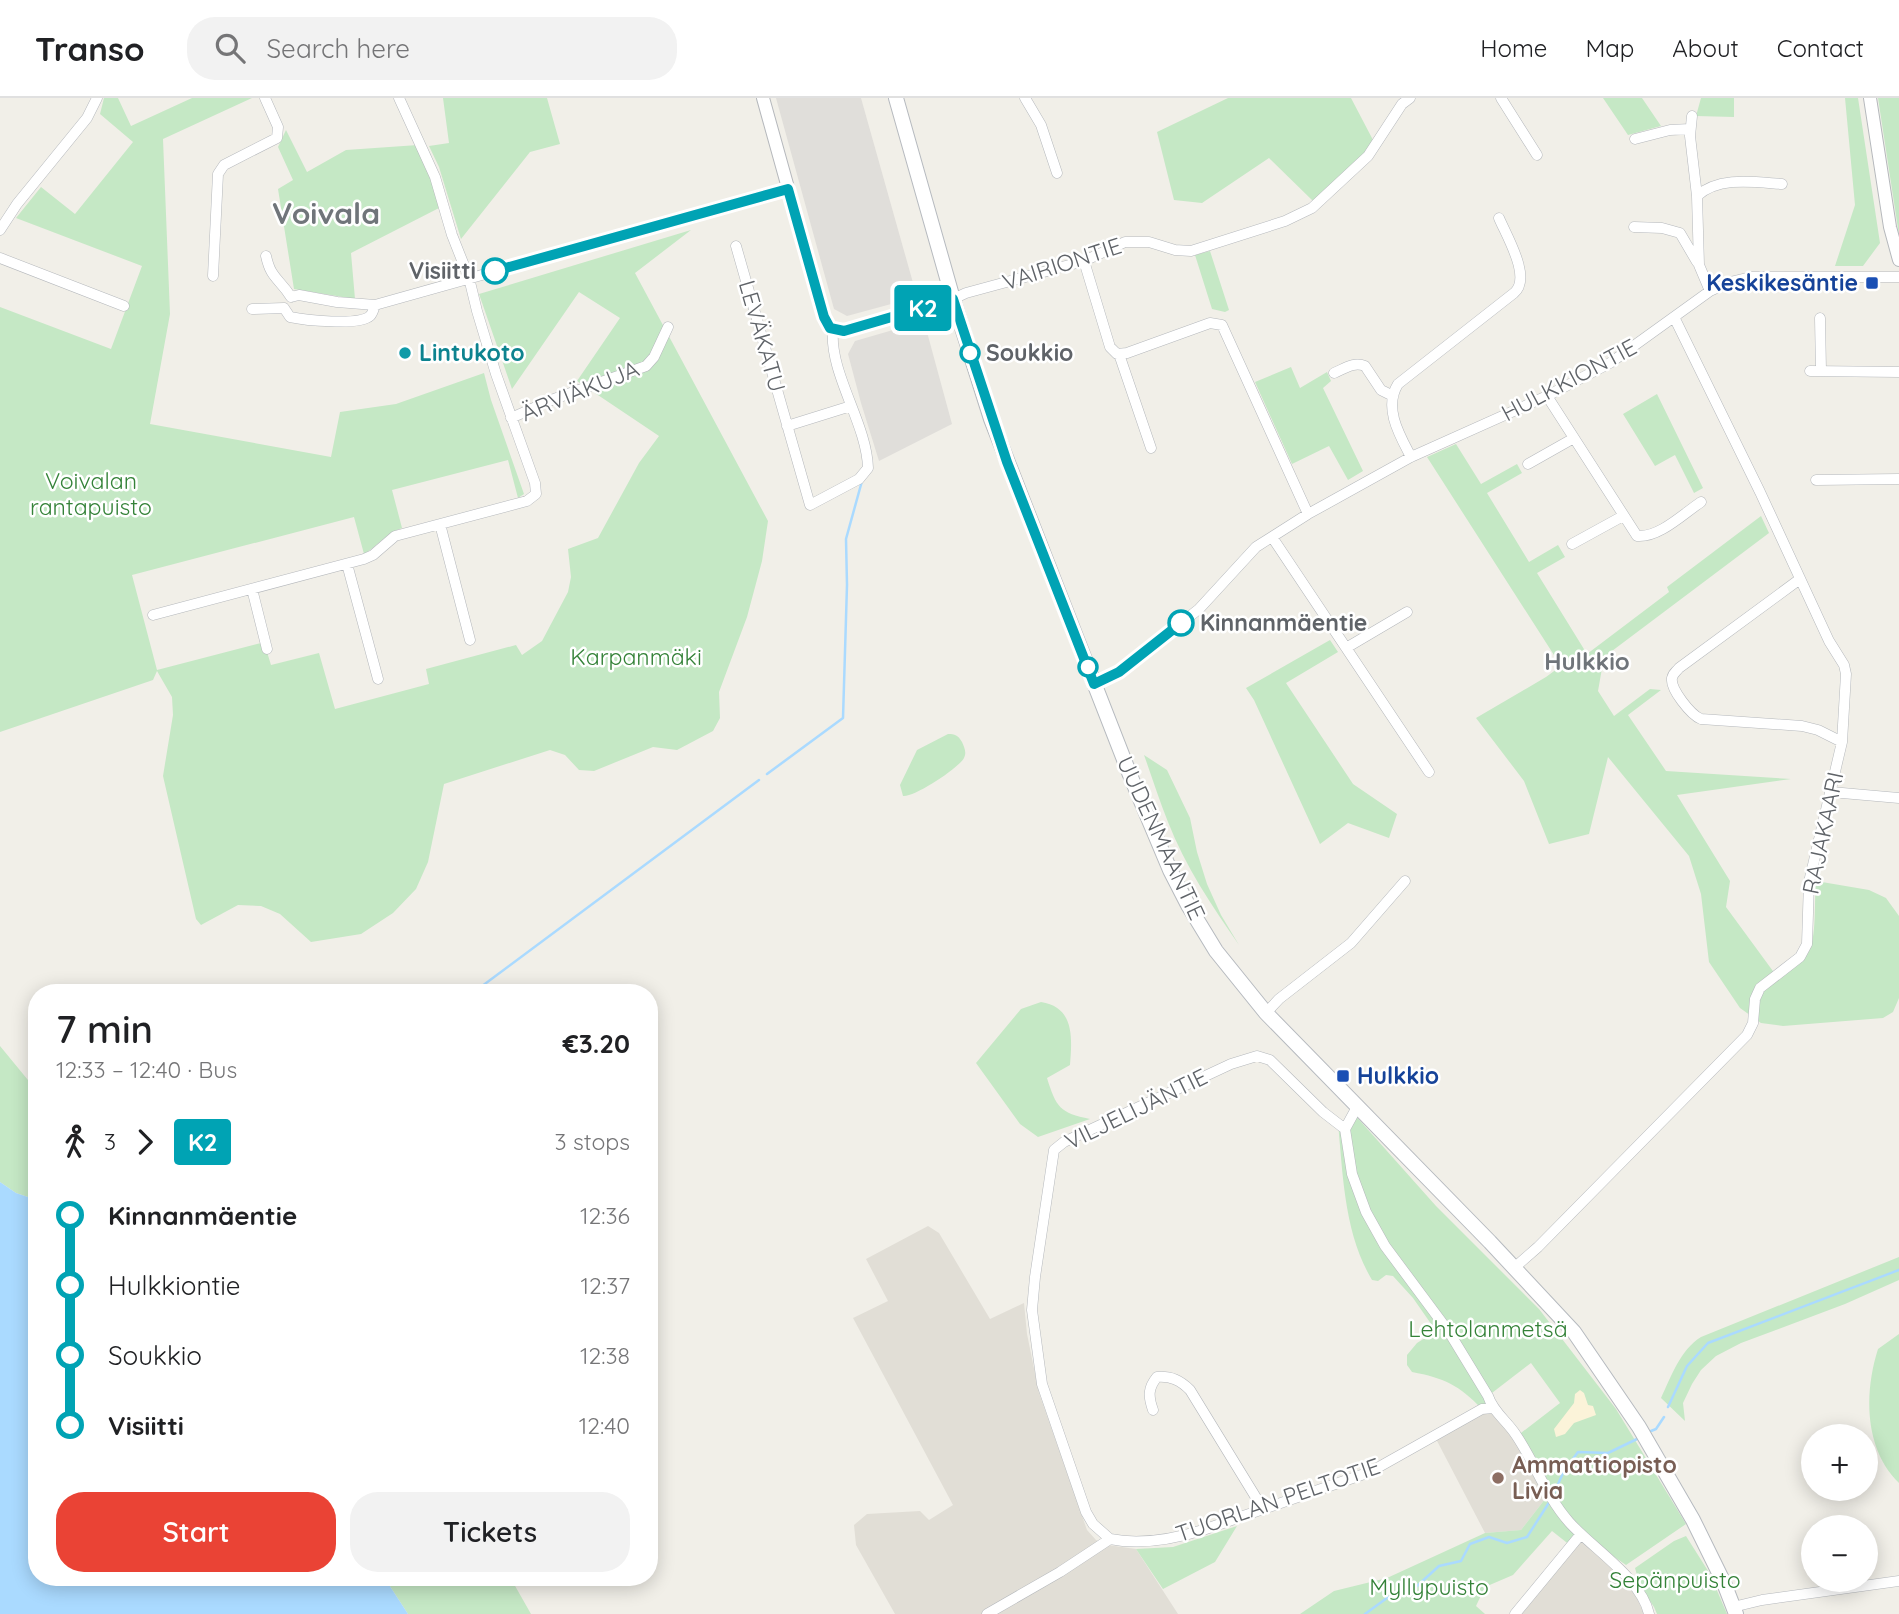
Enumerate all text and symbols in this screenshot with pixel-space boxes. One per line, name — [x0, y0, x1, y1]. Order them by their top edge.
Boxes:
search box — [187, 17, 677, 80]
text: Transo — [35, 28, 145, 69]
icon: search — [211, 29, 249, 67]
text: Search here — [267, 32, 410, 65]
text: Home — [1480, 33, 1547, 63]
text: Map — [1585, 33, 1634, 63]
text: About — [1672, 33, 1739, 63]
text: Contact — [1777, 33, 1864, 63]
district label: Voivala — [272, 194, 380, 232]
street label: VAIRIONTIE — [999, 231, 1125, 296]
place label: Visiitti — [409, 256, 476, 285]
marker: Visiitti — [482, 258, 508, 284]
place label: Keskikesäntie — [1706, 268, 1858, 297]
marker: Keskikesäntie — [1864, 275, 1880, 291]
street label: LEVÄKATU — [733, 277, 792, 395]
line badge: K2 — [892, 285, 954, 331]
text: K2 — [908, 293, 938, 323]
street label: HULKKIONTIE — [1496, 332, 1641, 427]
place label: Lintukoto — [419, 338, 525, 367]
place label: Soukkio — [986, 338, 1073, 367]
marker: Soukkio — [960, 343, 980, 363]
marker: Lintukoto — [397, 345, 413, 361]
street label: ÄRVIÄKUJA — [516, 354, 643, 427]
park label: Voivalan rantapuisto — [30, 466, 152, 521]
place label: Kinnanmäentie — [1200, 608, 1367, 637]
marker: Kinnanmäentie — [1168, 610, 1194, 636]
park label: Karpanmäki — [570, 642, 702, 671]
district label: Hulkkio — [1544, 646, 1630, 676]
unlabelled marker — [1078, 657, 1098, 677]
street label: UUDENMAANTIE — [1111, 751, 1212, 924]
street label: RAJAKAARI — [1795, 769, 1850, 897]
text: 7 min — [56, 1005, 153, 1053]
text: €3.20 — [563, 1027, 630, 1060]
text: 12:33 – 12:40 · Bus — [56, 1055, 237, 1084]
place label: Hulkkio — [1357, 1061, 1439, 1090]
street label: VILJELIJÄNTIE — [1060, 1062, 1212, 1156]
marker: Hulkkio — [1335, 1068, 1351, 1084]
icon: walk — [56, 1123, 94, 1161]
icon: forward — [126, 1123, 164, 1161]
text: 3 — [104, 1127, 116, 1156]
text: K2 — [188, 1127, 217, 1157]
text: 3 stops — [555, 1127, 630, 1156]
text: Kinnanmäentie — [108, 1199, 297, 1232]
text: 12:36 — [580, 1201, 630, 1230]
text: Hulkkiontie — [108, 1269, 241, 1302]
text: 12:37 — [581, 1271, 630, 1300]
park label: Lehtolanmetsä — [1408, 1314, 1568, 1343]
text: Soukkio — [108, 1339, 202, 1372]
text: 12:38 — [580, 1341, 630, 1370]
text: Visiitti — [108, 1409, 184, 1442]
text: 12:40 — [579, 1411, 630, 1440]
map controls — [1801, 1424, 1878, 1592]
button: + — [1801, 1424, 1878, 1501]
place label: Ammattiopisto Livia — [1512, 1450, 1677, 1505]
street label: TUORLAN PELTOTIE — [1172, 1451, 1384, 1548]
marker: Ammattiopisto Livia — [1490, 1470, 1506, 1486]
button: Start — [56, 1492, 336, 1572]
button: Tickets — [350, 1492, 630, 1572]
button: − — [1801, 1515, 1878, 1592]
park label: Sepänpuisto — [1609, 1565, 1741, 1594]
park label: Myllypuisto — [1369, 1572, 1489, 1601]

